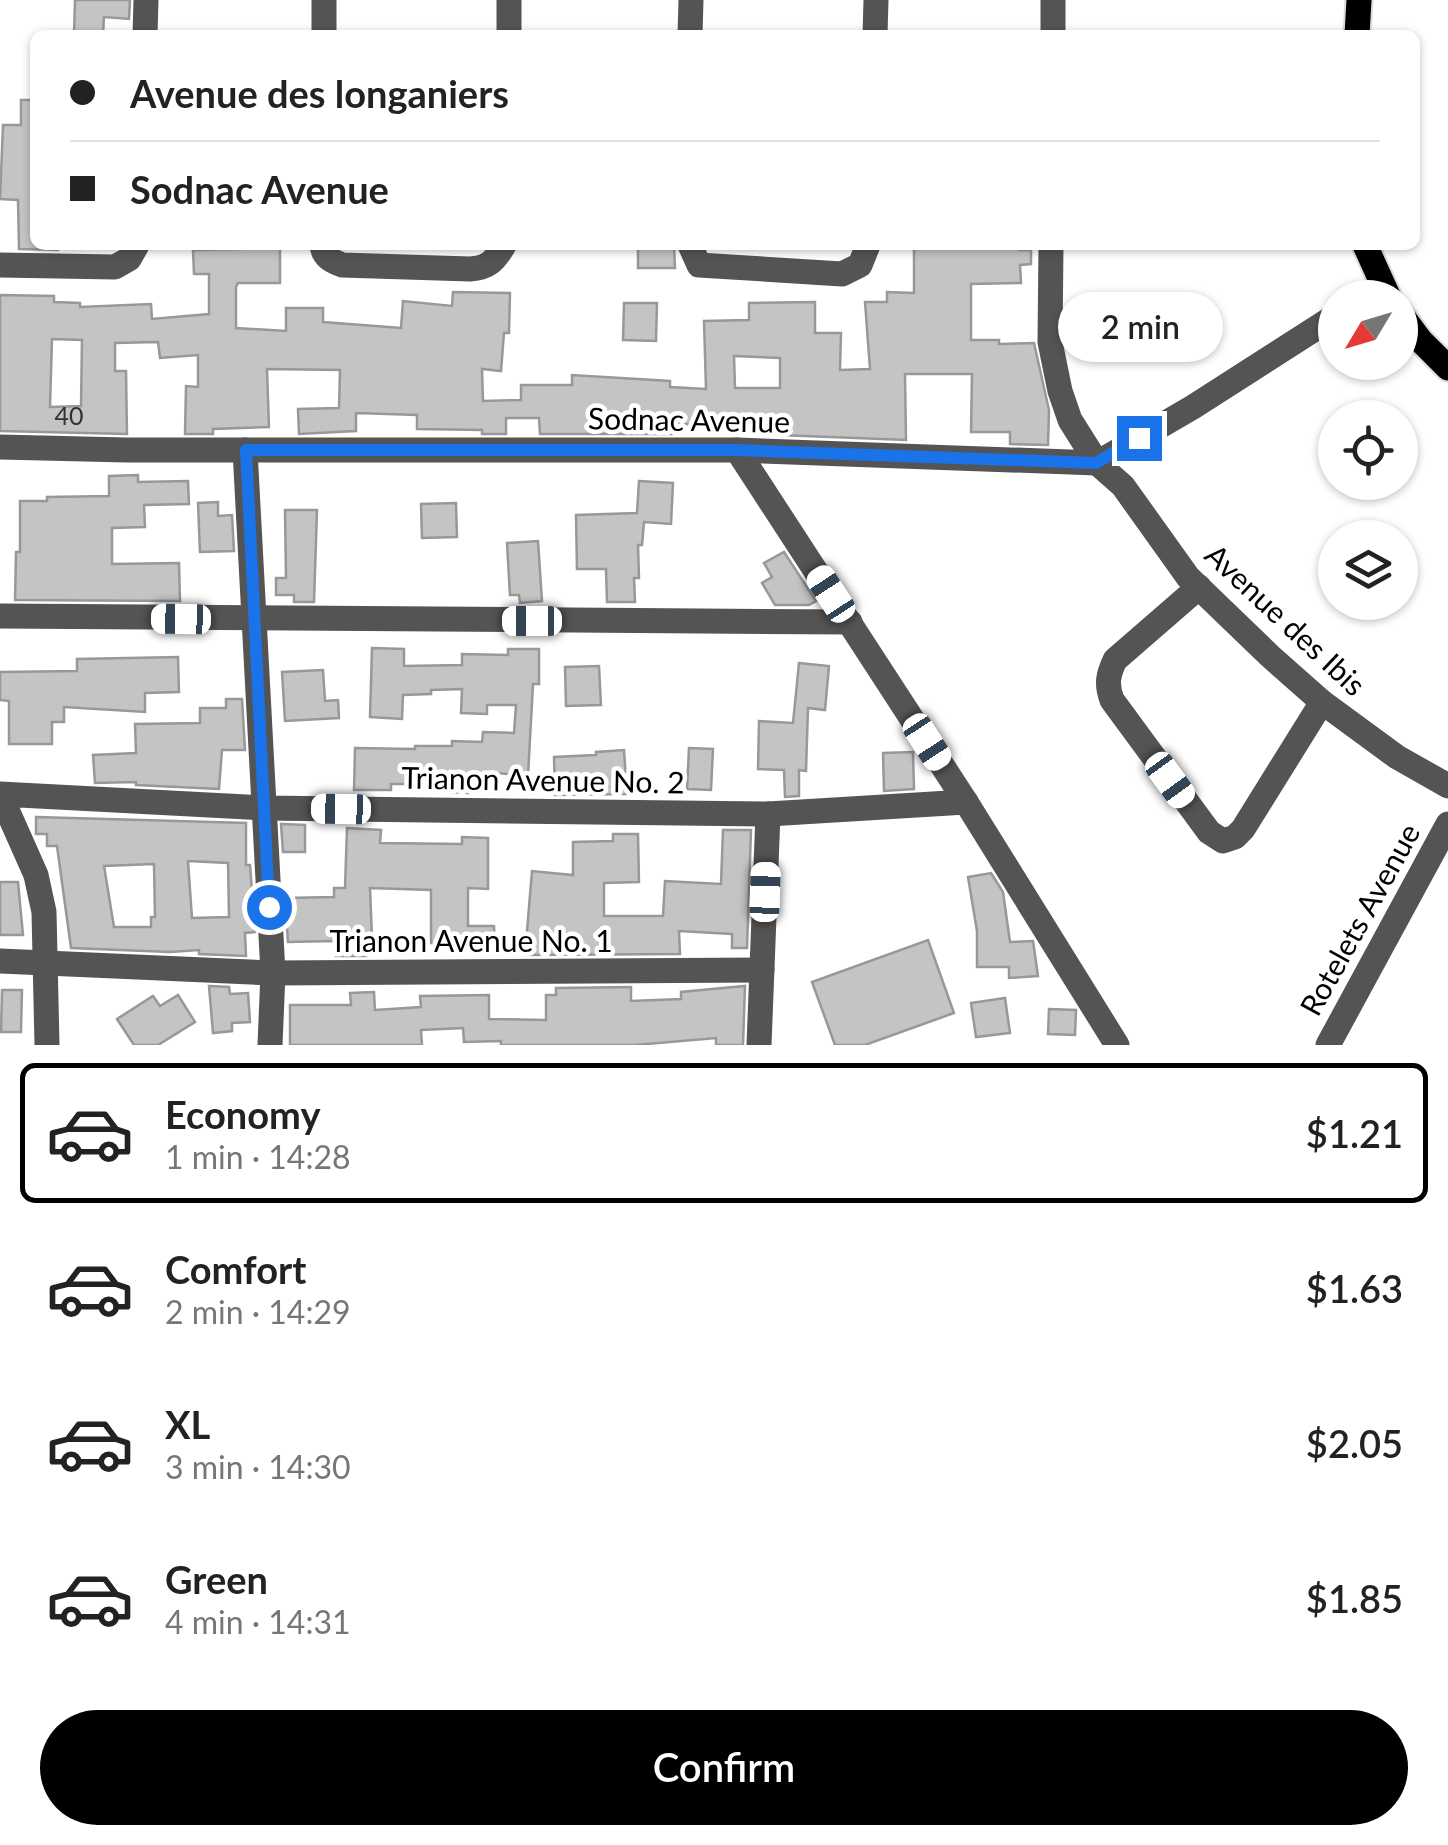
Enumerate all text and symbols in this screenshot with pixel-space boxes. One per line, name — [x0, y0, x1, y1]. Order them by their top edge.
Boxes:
text: Avenue des longaniers — [130, 70, 509, 116]
text: Sodnac Avenue — [130, 166, 389, 212]
north arrow — [1318, 280, 1418, 380]
map controls — [1318, 280, 1418, 620]
callout: 2 min — [1056, 293, 1222, 363]
text: 2 min — [1101, 307, 1180, 346]
street label: Sodnac Avenue — [588, 399, 790, 439]
house number: 40 — [54, 400, 84, 430]
button: locate — [1318, 400, 1418, 500]
route end — [1117, 416, 1162, 461]
button: layers — [1318, 520, 1418, 620]
street label: Avenue des Ibis — [1199, 536, 1373, 702]
car — [802, 561, 860, 627]
car — [151, 603, 211, 635]
car — [502, 606, 562, 636]
car — [898, 709, 956, 775]
car — [1140, 747, 1200, 813]
street label: Trianon Avenue No. 2 — [401, 759, 685, 799]
car — [311, 793, 371, 825]
street label: Rotelets Avenue — [1291, 817, 1427, 1021]
car — [749, 861, 781, 923]
route start — [247, 885, 292, 930]
street label: Trianon Avenue No. 1 — [329, 922, 613, 958]
icon: car — [45, 1088, 135, 1178]
text: Economy — [165, 1091, 320, 1137]
text: $1.21 — [1306, 1110, 1403, 1156]
text: 1 min · 14:28 — [165, 1137, 351, 1176]
icon: car — [45, 1243, 135, 1333]
text: Comfort — [165, 1246, 306, 1292]
text: $1.63 — [1306, 1265, 1403, 1311]
text: 2 min · 14:29 — [165, 1292, 351, 1331]
icon: car — [45, 1398, 135, 1488]
text: XL — [165, 1401, 210, 1447]
text: $2.05 — [1306, 1420, 1403, 1466]
text: 3 min · 14:30 — [165, 1447, 351, 1486]
icon: car — [45, 1553, 135, 1643]
text: Green — [165, 1556, 268, 1602]
text: $1.85 — [1306, 1575, 1403, 1621]
text: 4 min · 14:31 — [165, 1602, 351, 1641]
button: Confirm — [40, 1710, 1408, 1825]

